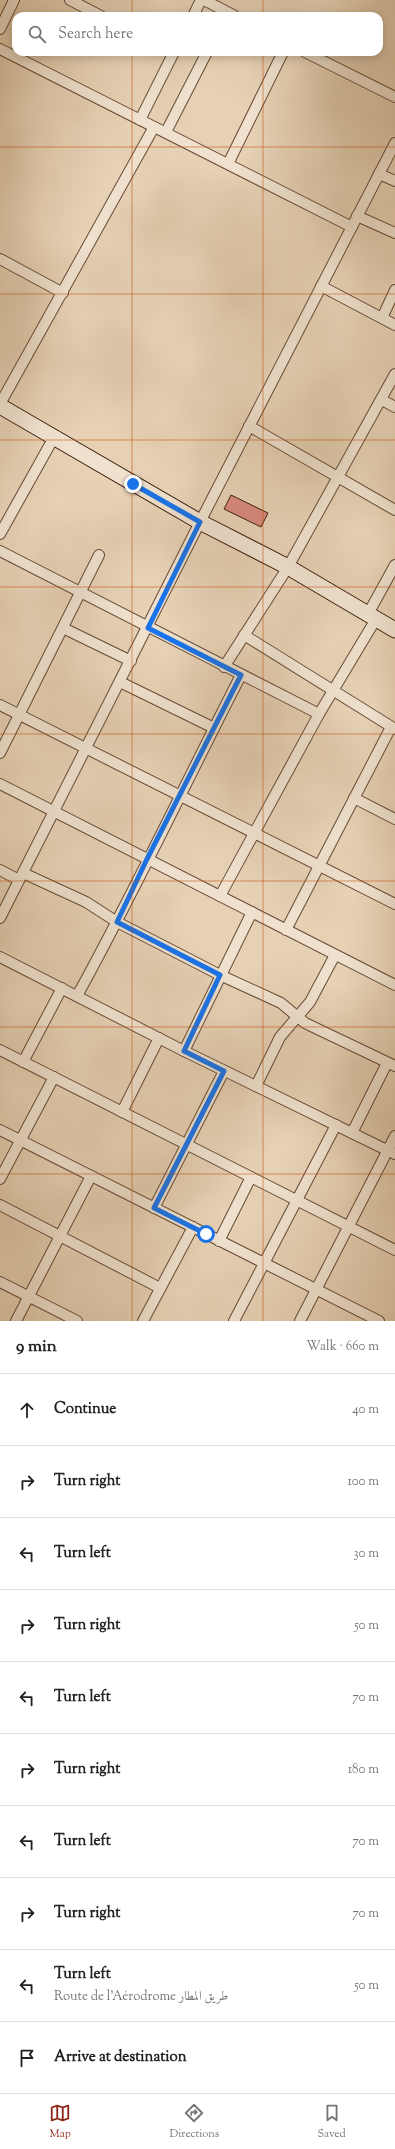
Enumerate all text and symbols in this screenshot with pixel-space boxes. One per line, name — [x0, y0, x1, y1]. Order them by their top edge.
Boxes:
search box — [12, 12, 383, 56]
icon: search — [26, 23, 48, 45]
text: Search here — [58, 24, 133, 45]
route end — [124, 475, 142, 493]
route start — [197, 1225, 215, 1243]
text: 9 min — [16, 1335, 57, 1359]
text: Walk · 660 m — [306, 1338, 379, 1356]
icon: ahead — [16, 1399, 38, 1421]
text: Continue — [54, 1399, 116, 1420]
text: 40 m — [352, 1401, 379, 1419]
icon: right — [16, 1471, 38, 1493]
text: Turn right — [54, 1471, 120, 1492]
text: 100 m — [347, 1473, 379, 1491]
icon: left — [16, 1543, 38, 1565]
text: Turn left — [54, 1543, 111, 1564]
text: 30 m — [353, 1545, 379, 1563]
icon: right — [16, 1615, 38, 1637]
text: Turn right — [54, 1615, 120, 1636]
text: 50 m — [354, 1617, 379, 1635]
icon: left — [16, 1687, 38, 1709]
text: Turn left — [54, 1687, 111, 1708]
text: 70 m — [352, 1689, 379, 1707]
icon: right — [16, 1759, 38, 1781]
text: Turn right — [54, 1759, 120, 1780]
text: 180 m — [348, 1761, 379, 1779]
icon: left — [16, 1831, 38, 1853]
text: Turn left — [54, 1831, 111, 1852]
text: 70 m — [352, 1833, 379, 1851]
icon: right — [16, 1903, 38, 1925]
text: Turn right — [54, 1903, 120, 1924]
text: 70 m — [352, 1905, 379, 1923]
text: Turn left — [54, 1964, 111, 1985]
icon: left — [16, 1975, 38, 1997]
text: 50 m — [354, 1977, 379, 1995]
text: Route de l'Aérodrome طريق المطار — [54, 1988, 228, 2006]
icon: arrive — [16, 2047, 38, 2069]
text: Arrive at destination — [54, 2047, 187, 2068]
tab: Map — [49, 2102, 71, 2142]
tab: Directions — [170, 2102, 219, 2142]
tab: Saved — [318, 2102, 346, 2142]

